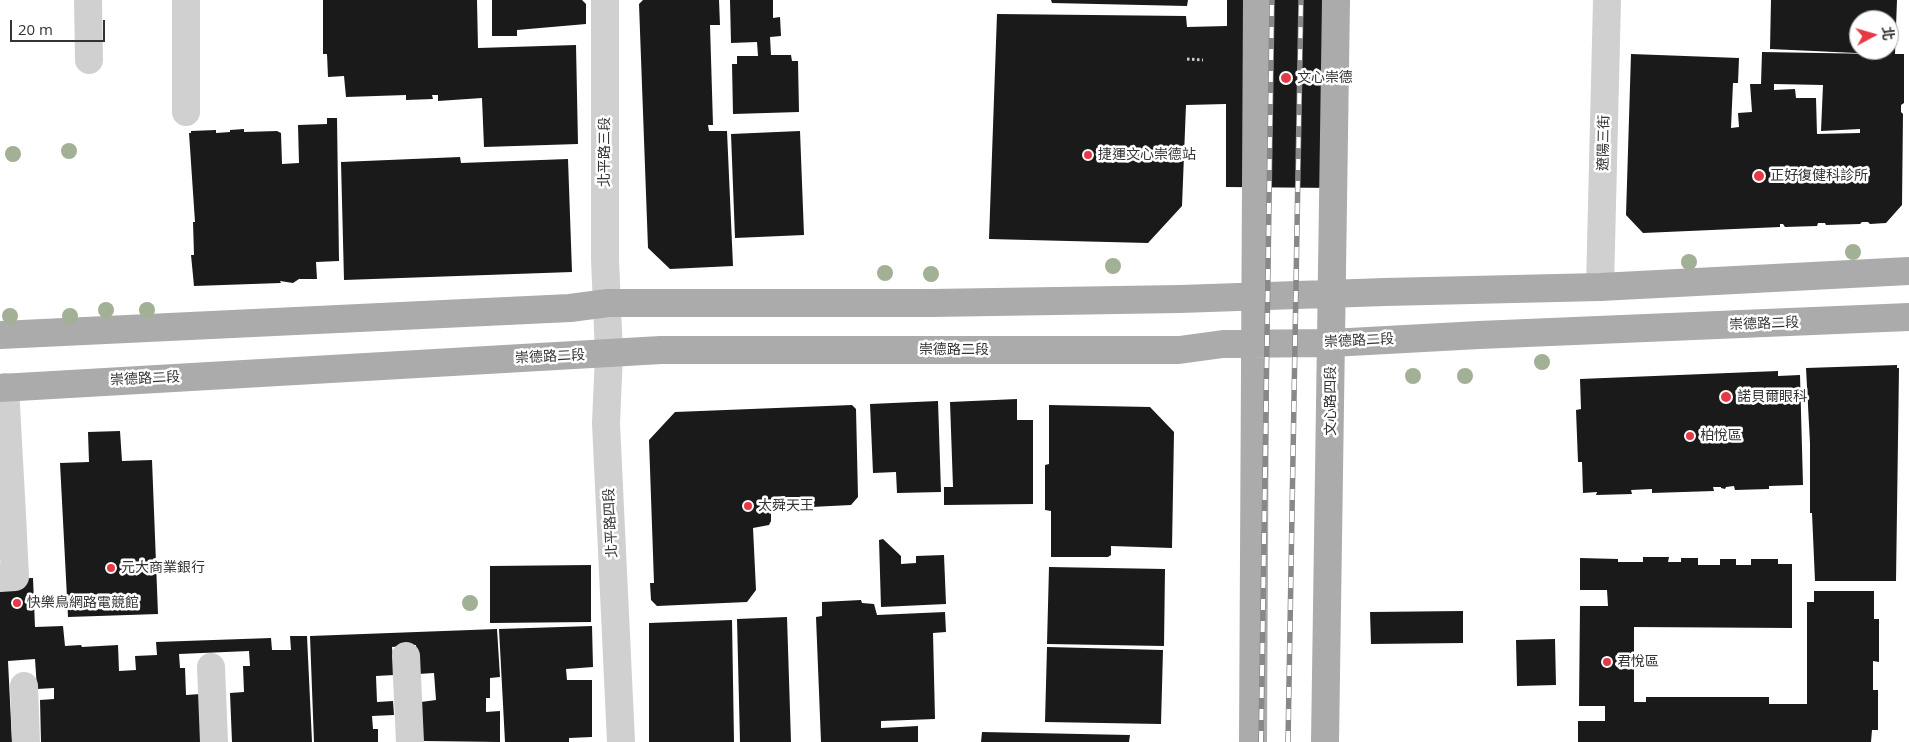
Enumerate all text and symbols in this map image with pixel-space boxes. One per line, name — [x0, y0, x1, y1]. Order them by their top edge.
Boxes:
scale bar — [12, 10, 108, 42]
north arrow — [1849, 10, 1899, 60]
text: 20 m — [18, 19, 53, 39]
text: 北 — [1878, 26, 1899, 41]
place label: 文心崇德 — [1297, 70, 1353, 86]
marker: 文心崇德 — [1279, 71, 1293, 85]
street label: 遼陽三街 — [1595, 115, 1613, 171]
street label: 北平路三段 — [597, 117, 613, 187]
place label: 捷運文心崇德站 — [1098, 147, 1196, 163]
marker: 捷運文心崇德站 — [1082, 149, 1094, 161]
place label: 正好復健科診所 — [1770, 168, 1868, 184]
marker: 正好復健科診所 — [1752, 169, 1766, 183]
street label: 崇德路二段 — [1729, 314, 1799, 334]
street label: 崇德路二段 — [1324, 331, 1394, 351]
street label: 崇德路二段 — [919, 342, 989, 358]
street label: 崇德路二段 — [515, 347, 585, 367]
street label: 文心路四段 — [1323, 366, 1339, 436]
street label: 崇德路二段 — [110, 369, 180, 389]
place label: 諾貝爾眼科 — [1737, 389, 1807, 405]
marker: 諾貝爾眼科 — [1719, 390, 1733, 404]
place label: 柏悅區 — [1700, 428, 1742, 444]
marker: 柏悅區 — [1684, 430, 1696, 442]
street label: 北平路四段 — [601, 488, 621, 558]
place label: 太舜天王 — [758, 498, 814, 514]
marker: 太舜天王 — [742, 500, 754, 512]
place label: 元大商業銀行 — [121, 560, 205, 576]
marker: 元大商業銀行 — [105, 562, 117, 574]
place label: 快樂鳥網路電競館 — [27, 595, 139, 611]
marker: 快樂鳥網路電競館 — [11, 597, 23, 609]
place label: 君悅區 — [1617, 654, 1659, 670]
marker: 君悅區 — [1601, 656, 1613, 668]

